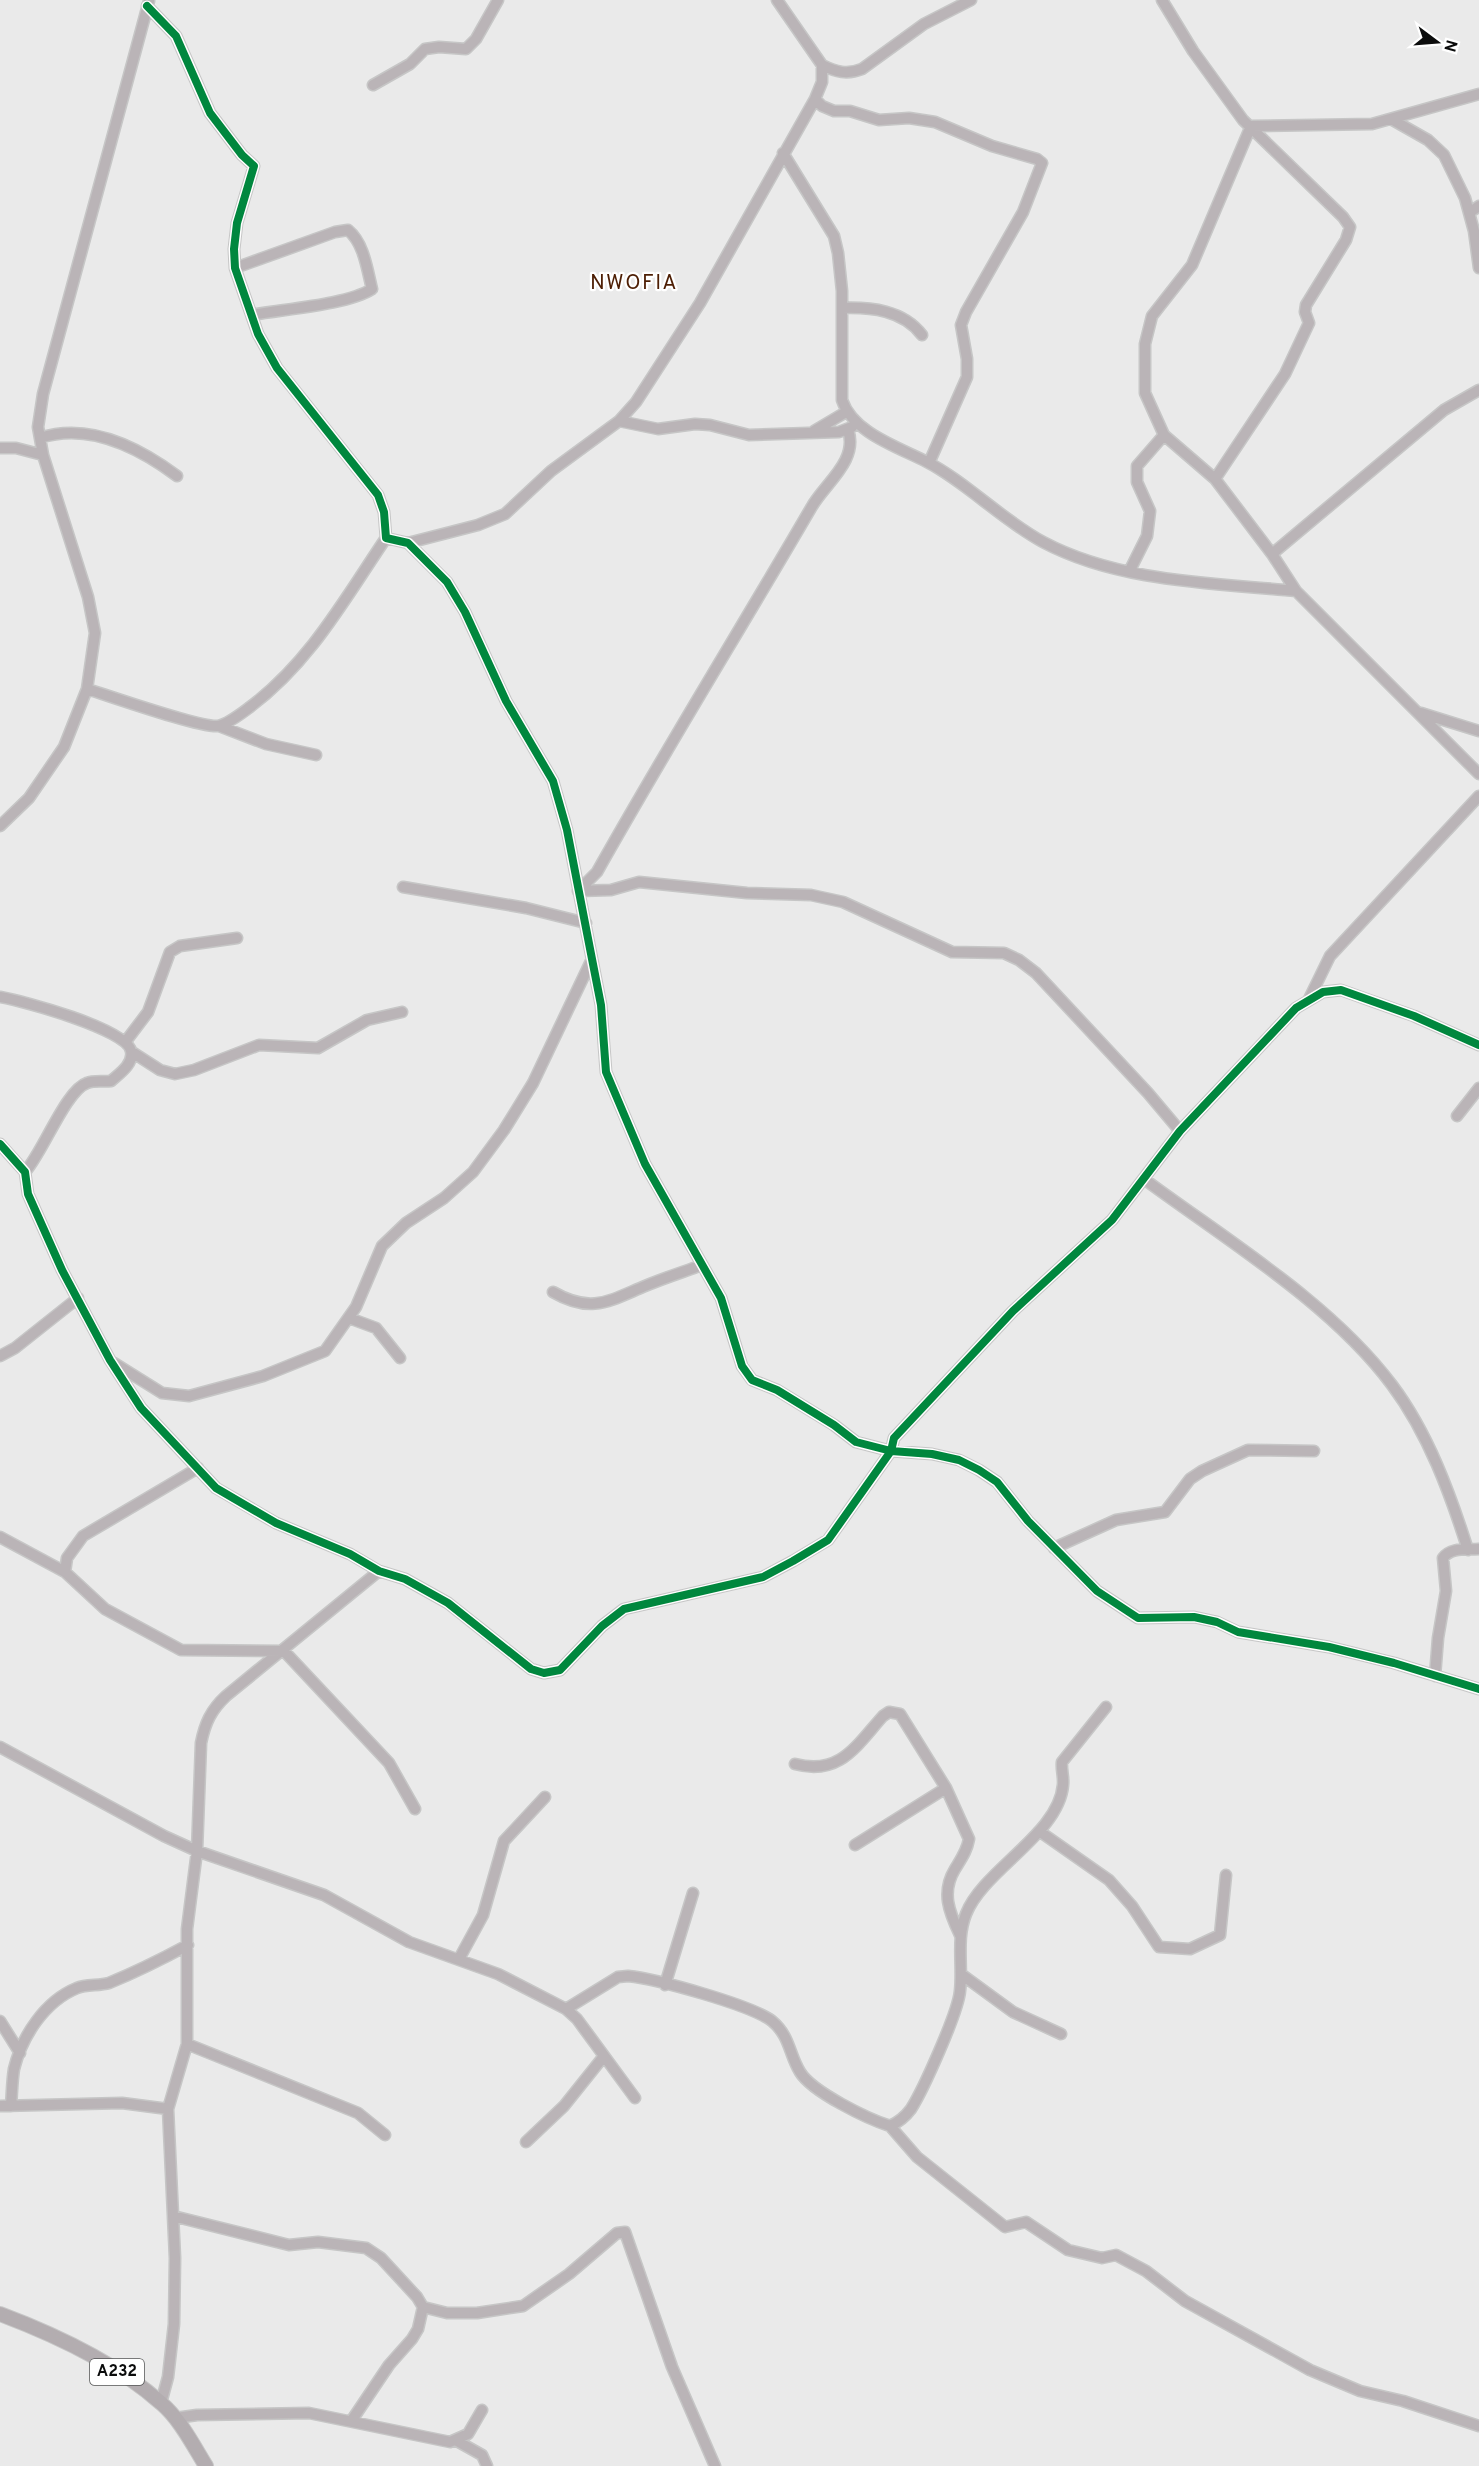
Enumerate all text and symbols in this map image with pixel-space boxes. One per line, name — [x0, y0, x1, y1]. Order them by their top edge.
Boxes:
north arrow — [1407, 12, 1467, 72]
text: N — [1438, 37, 1461, 54]
district label: NWOFIA — [590, 270, 678, 297]
road number: A232 — [90, 2359, 144, 2385]

